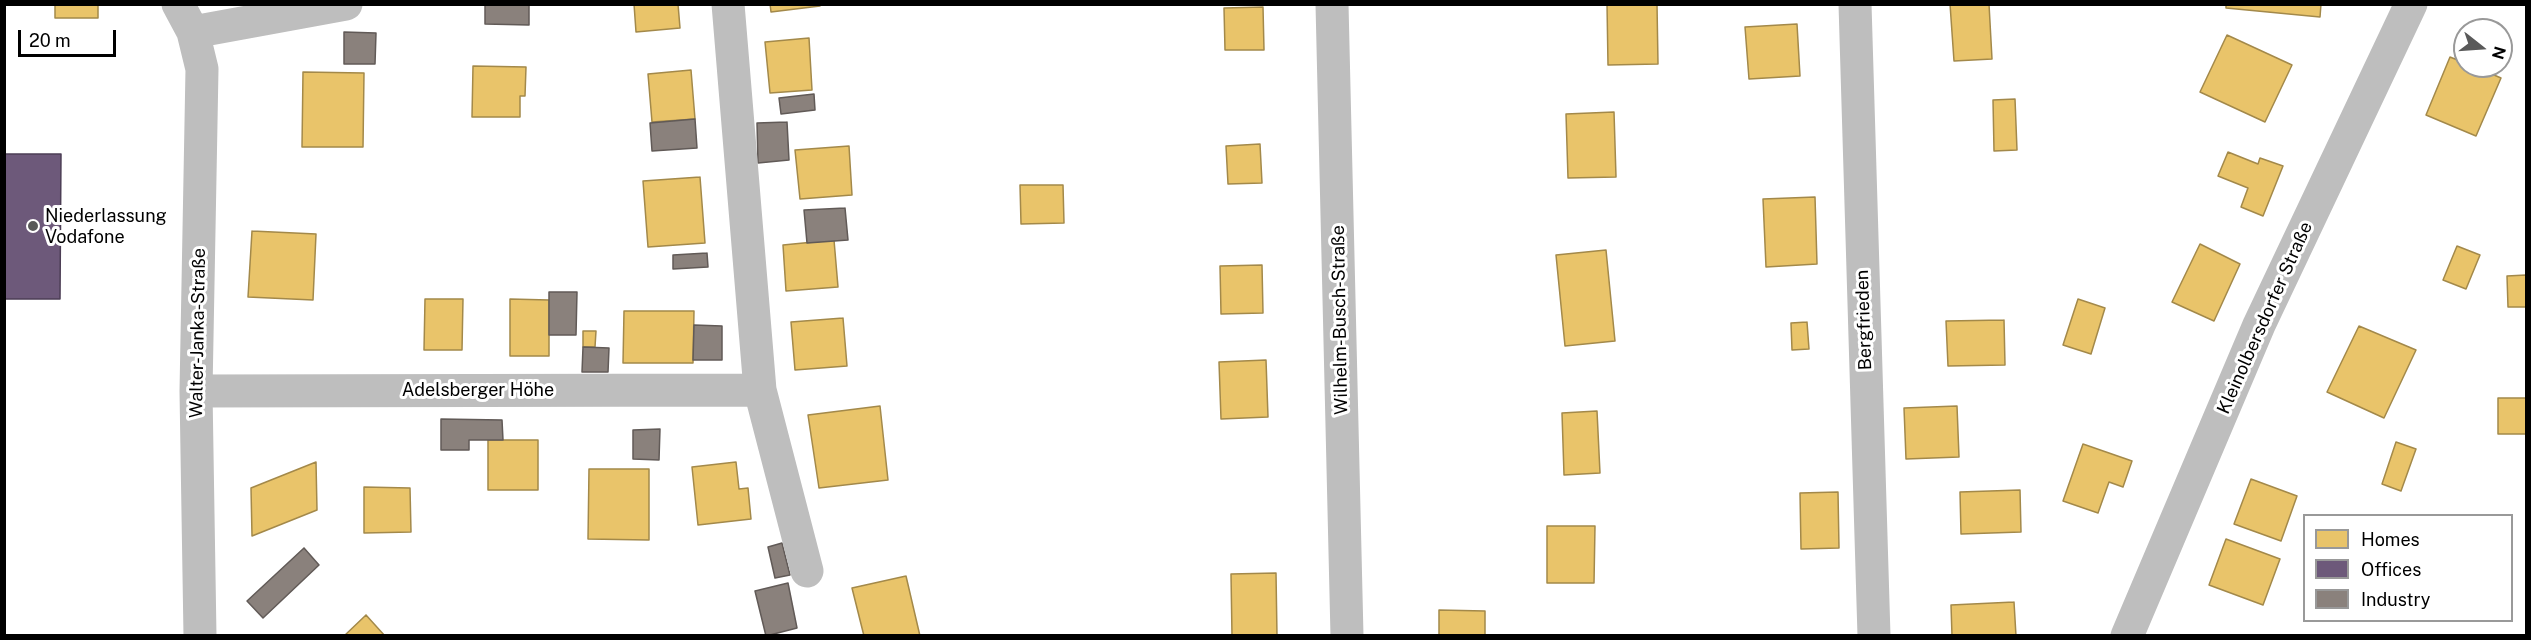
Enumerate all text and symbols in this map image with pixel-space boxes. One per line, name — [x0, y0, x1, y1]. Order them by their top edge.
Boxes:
scale bar — [21, 18, 118, 56]
north arrow — [2453, 18, 2513, 78]
text: 20 m — [29, 30, 71, 51]
text: N — [2488, 44, 2510, 62]
place label: Niederlassung Vodafone — [45, 205, 167, 248]
marker: Niederlassung Vodafone — [26, 219, 40, 233]
street label: Kleinolbersdorfer Straße — [2213, 219, 2317, 417]
street label: Wilhelm-Busch-Straße — [1328, 225, 1352, 415]
street label: Walter-Janka-Straße — [186, 248, 210, 418]
street label: Bergfrieden — [1851, 269, 1877, 371]
street label: Adelsberger Höhe — [402, 379, 554, 401]
legend — [2303, 514, 2513, 622]
text: Homes — [2361, 529, 2420, 550]
text: Offices — [2361, 559, 2421, 580]
text: Industry — [2361, 589, 2430, 610]

